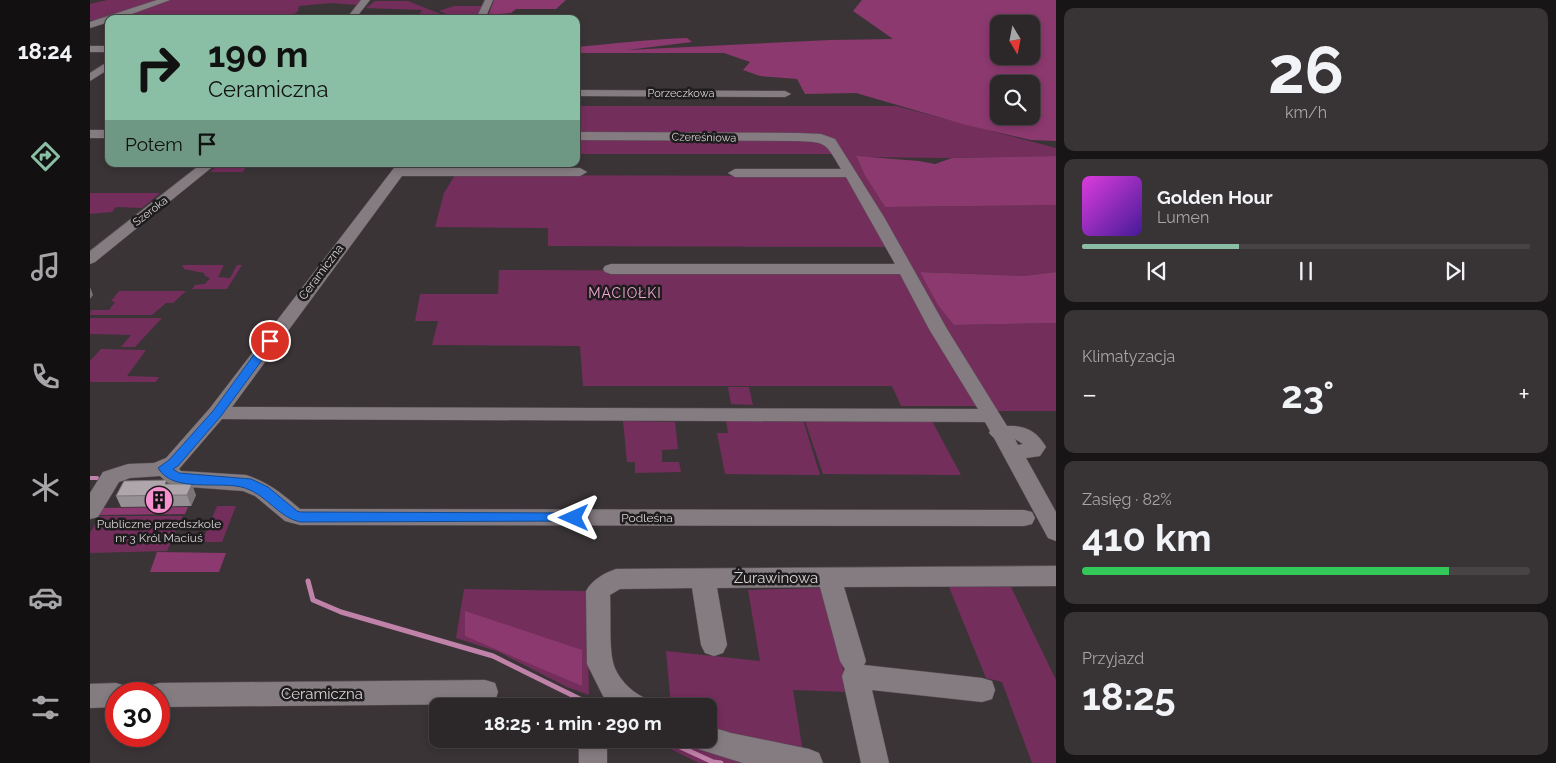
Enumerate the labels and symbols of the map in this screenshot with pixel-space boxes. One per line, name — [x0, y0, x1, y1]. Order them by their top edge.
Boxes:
north arrow — [990, 15, 1040, 65]
street label: Porzeczkowa — [647, 87, 715, 100]
street label: Czereśniowa — [672, 130, 736, 145]
street label: Szeroka — [130, 194, 170, 229]
street label: Ceramiczna — [296, 242, 346, 302]
district label: MACIOŁKI — [588, 285, 662, 301]
pin — [249, 320, 291, 362]
building icon: Publiczne przedszkole nr 3 Król Maciuś — [144, 485, 174, 515]
position arrow — [547, 491, 599, 543]
street label: Podleśna — [621, 511, 673, 525]
place label: Publiczne przedszkole nr 3 Król Maciuś — [97, 517, 221, 545]
street label: Żurawinowa — [734, 568, 818, 587]
speed limit sign: 30 — [105, 682, 170, 747]
street label: Ceramiczna — [281, 685, 363, 703]

